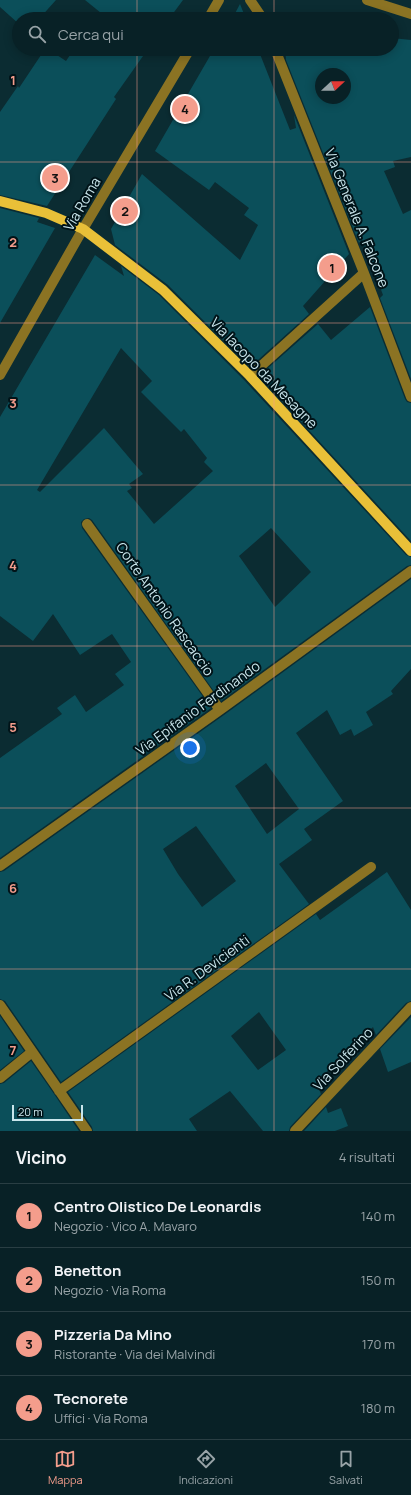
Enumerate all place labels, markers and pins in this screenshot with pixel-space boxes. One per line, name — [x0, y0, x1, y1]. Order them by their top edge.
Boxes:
pin: 4 — [172, 94, 198, 124]
pin: 3 — [42, 163, 68, 193]
pin: 2 — [112, 196, 138, 226]
pin: 1 — [319, 253, 345, 283]

